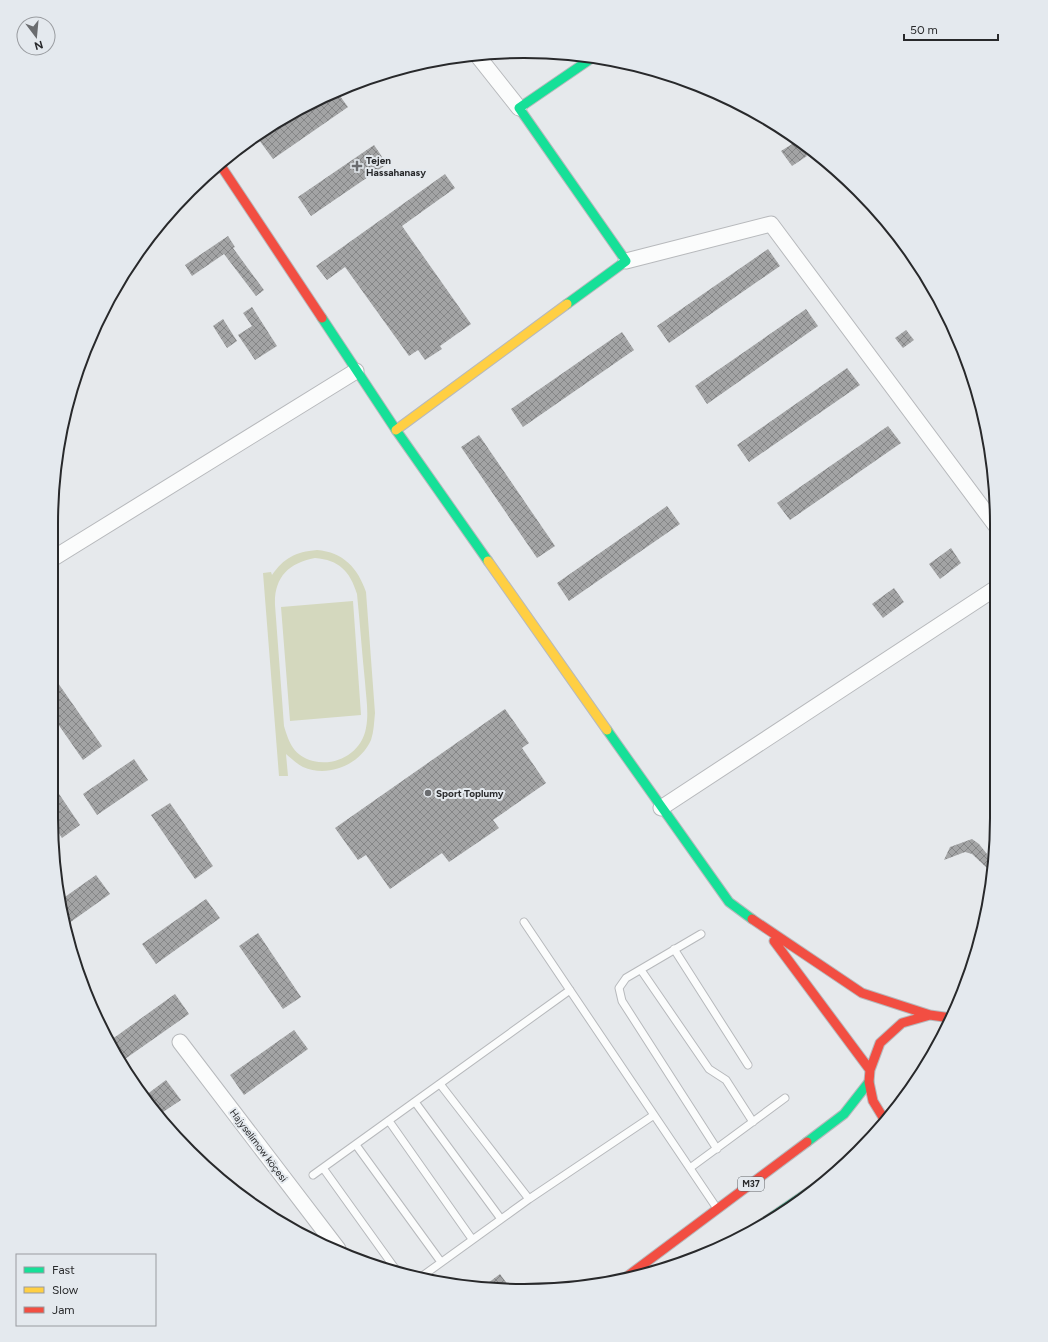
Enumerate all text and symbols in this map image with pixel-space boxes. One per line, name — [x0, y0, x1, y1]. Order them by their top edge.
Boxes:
north arrow — [16, 16, 56, 56]
scale bar — [904, 16, 998, 42]
text: 50 m — [910, 23, 938, 37]
text: N — [33, 38, 45, 53]
place label: Tejen Hassahanasy — [366, 154, 426, 179]
marker: Tejen Hassahanasy — [351, 160, 363, 172]
place label: Sport Toplumy — [436, 787, 504, 800]
marker: Sport Toplumy — [423, 788, 433, 798]
street label: Hajyselimow köçesi — [227, 1106, 290, 1184]
road number: M37 — [738, 1177, 764, 1191]
legend — [16, 1254, 156, 1326]
text: Fast — [52, 1263, 75, 1277]
text: Slow — [52, 1283, 79, 1297]
text: Jam — [52, 1303, 75, 1317]

